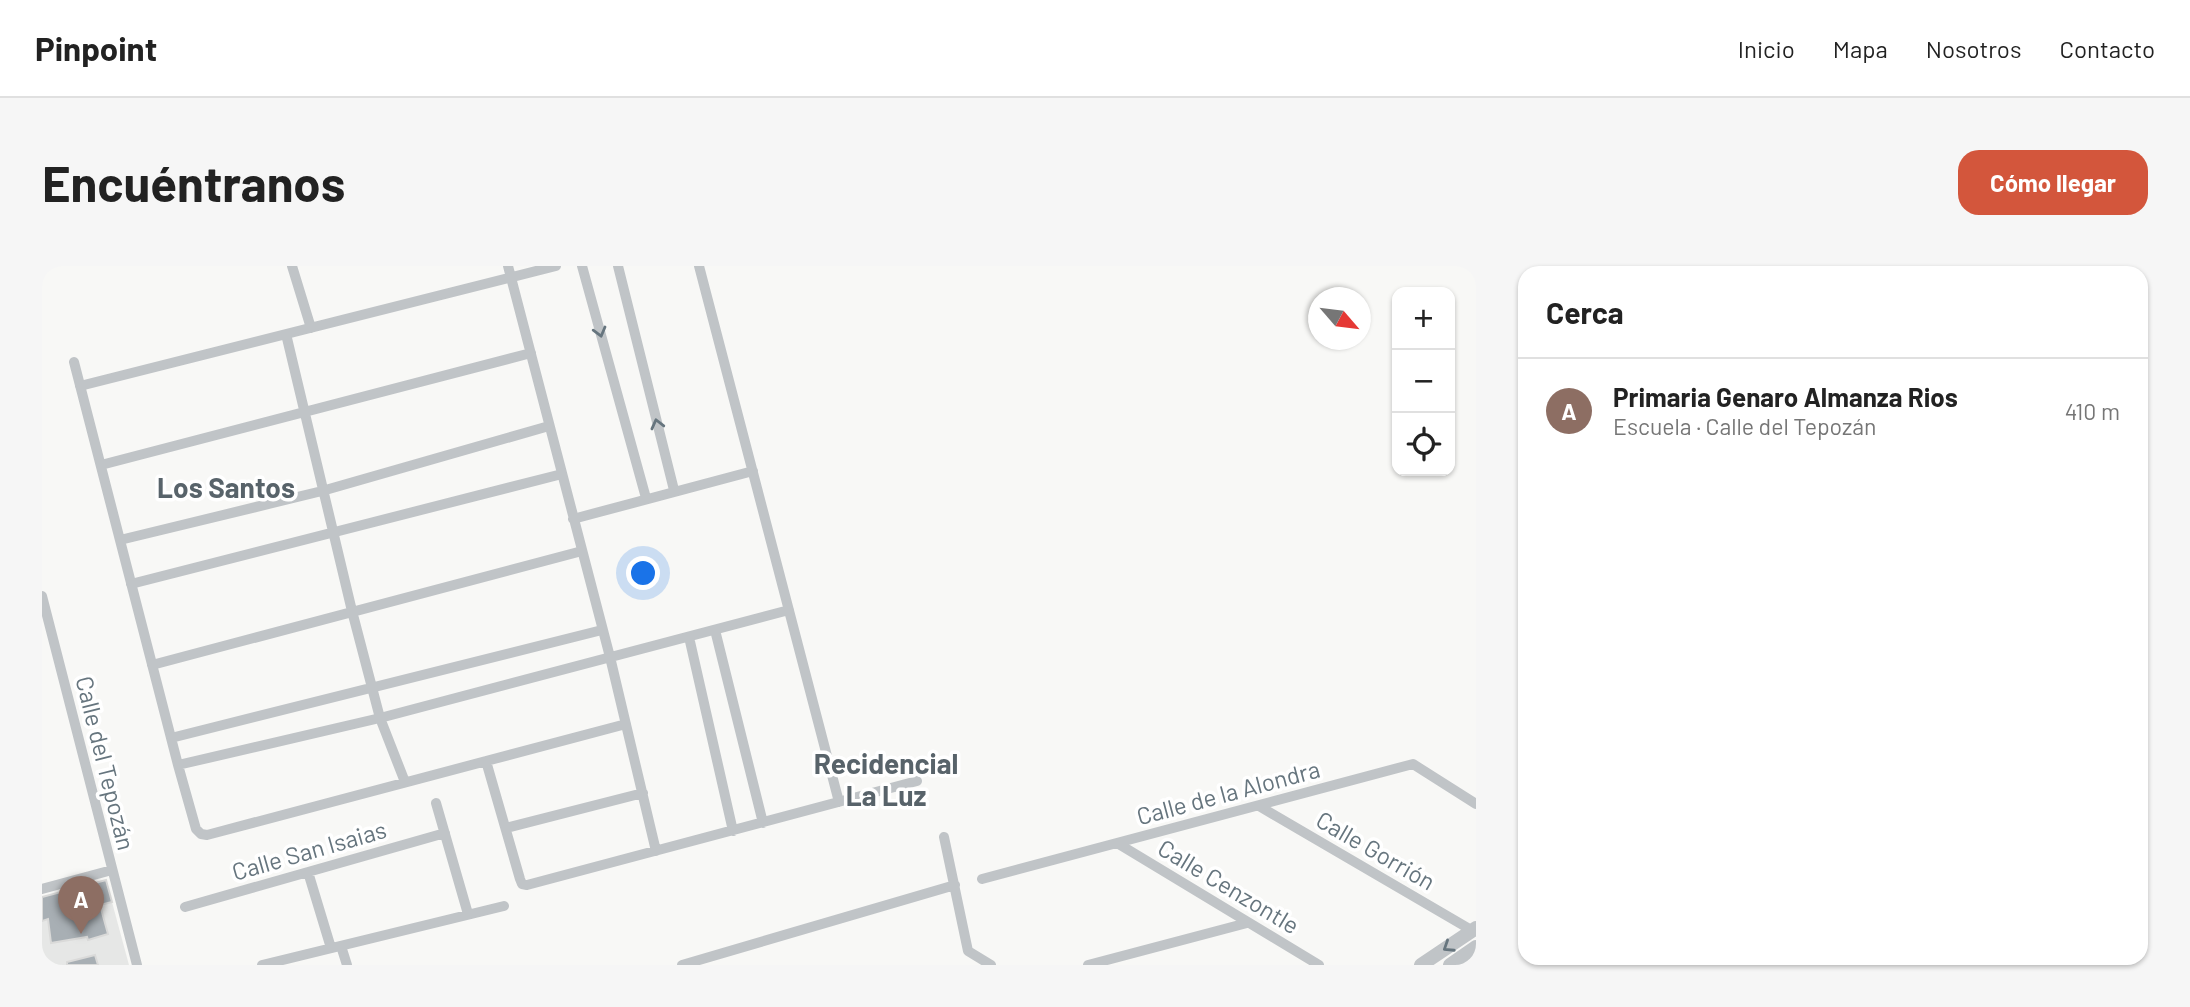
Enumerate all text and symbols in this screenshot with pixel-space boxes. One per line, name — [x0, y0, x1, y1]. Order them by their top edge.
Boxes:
text: Pinpoint — [35, 28, 157, 68]
text: Inicio — [1738, 34, 1795, 63]
text: Mapa — [1833, 34, 1888, 63]
text: Nosotros — [1926, 34, 2022, 63]
text: Contacto — [2060, 34, 2155, 63]
button: Cómo llegar — [1958, 150, 2148, 215]
text: Encuéntranos — [42, 153, 345, 212]
north arrow — [1308, 287, 1371, 350]
map controls — [1392, 287, 1455, 476]
button: + — [1392, 287, 1455, 350]
text: Cerca — [1546, 294, 1624, 330]
one-way arrow — [592, 326, 606, 338]
button: − — [1392, 350, 1455, 413]
text: Primaria Genaro Almanza Rios — [1613, 381, 1958, 412]
text: A — [1561, 397, 1577, 425]
text: 410 m — [2065, 397, 2120, 425]
text: Escuela · Calle del Tepozán — [1613, 412, 1876, 440]
button: locate — [1392, 413, 1455, 476]
one-way arrow — [651, 418, 665, 430]
district label: Los Santos — [157, 470, 295, 504]
your location — [626, 556, 660, 590]
street label: Calle del Tepozán — [70, 673, 142, 853]
district label: Recidencial La Luz — [814, 746, 958, 812]
street label: Calle de la Alondra — [1133, 754, 1323, 830]
street label: Calle Gorrión — [1311, 804, 1441, 896]
street label: Calle San Isaias — [228, 814, 390, 886]
street label: Calle Cenzontle — [1153, 833, 1305, 939]
pin: A — [58, 876, 104, 934]
one-way arrow — [1443, 938, 1456, 951]

